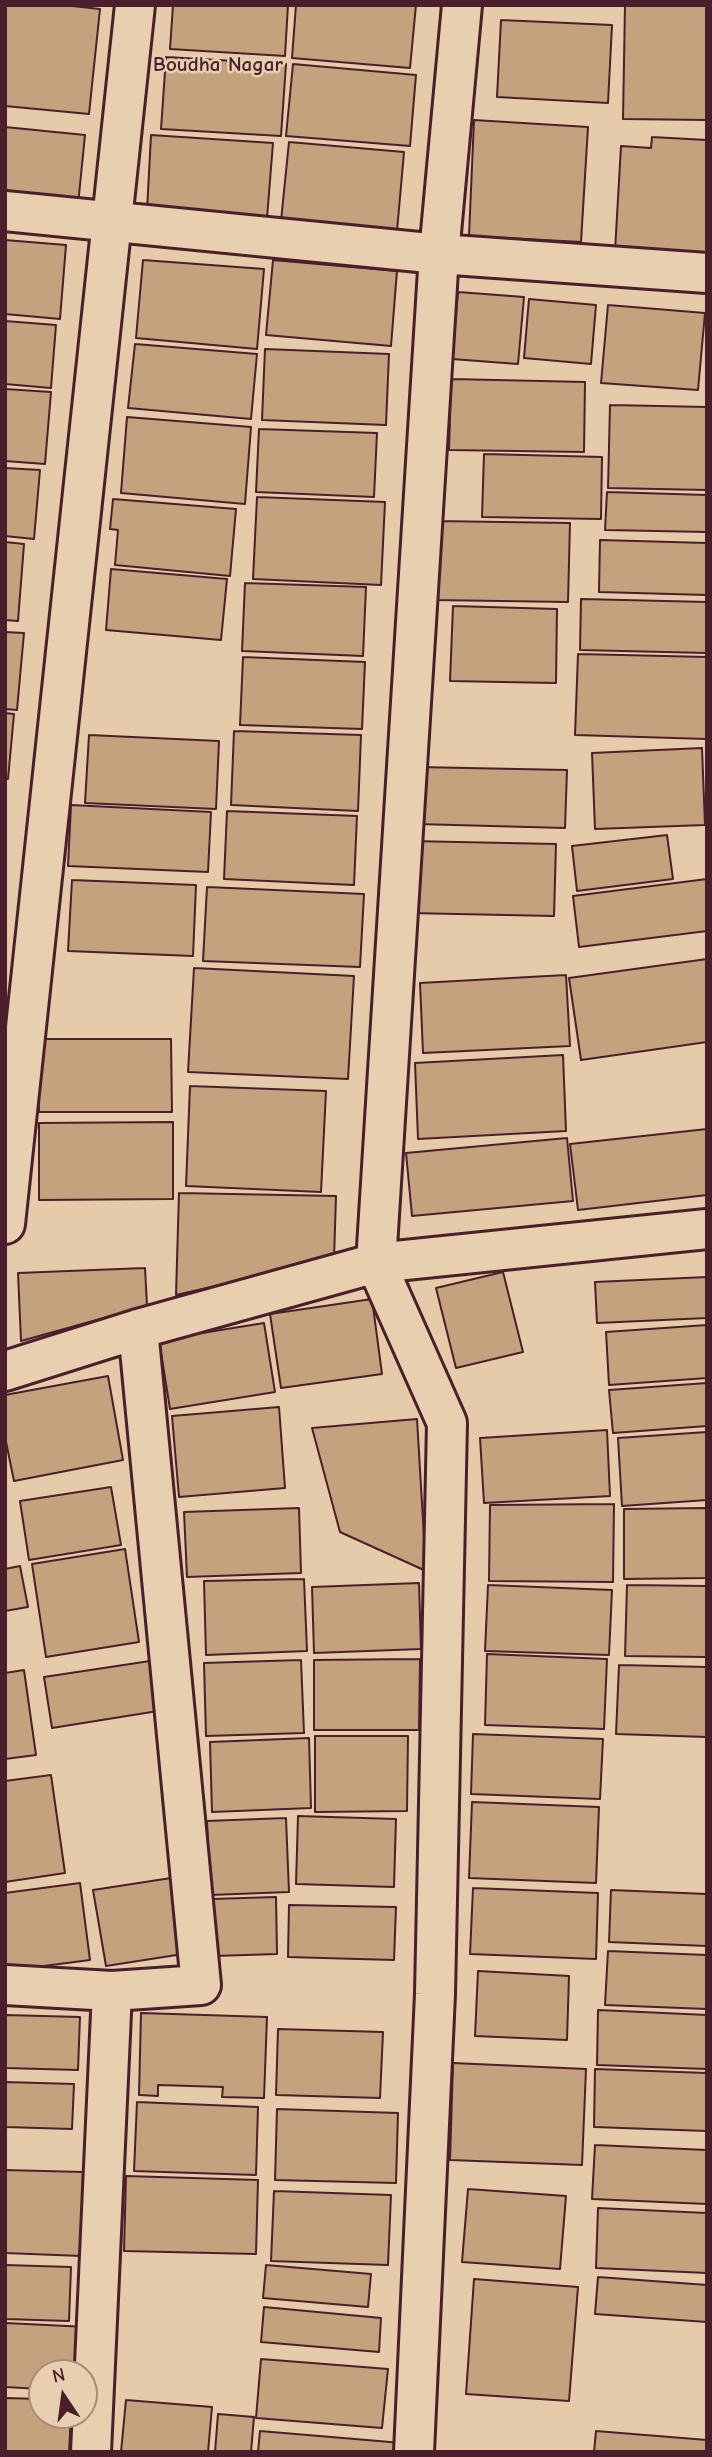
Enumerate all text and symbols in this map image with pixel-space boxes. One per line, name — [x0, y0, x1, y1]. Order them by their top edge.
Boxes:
district label: Boudha Nagar — [153, 52, 283, 78]
north arrow — [28, 2359, 98, 2429]
text: N — [50, 2363, 67, 2388]

